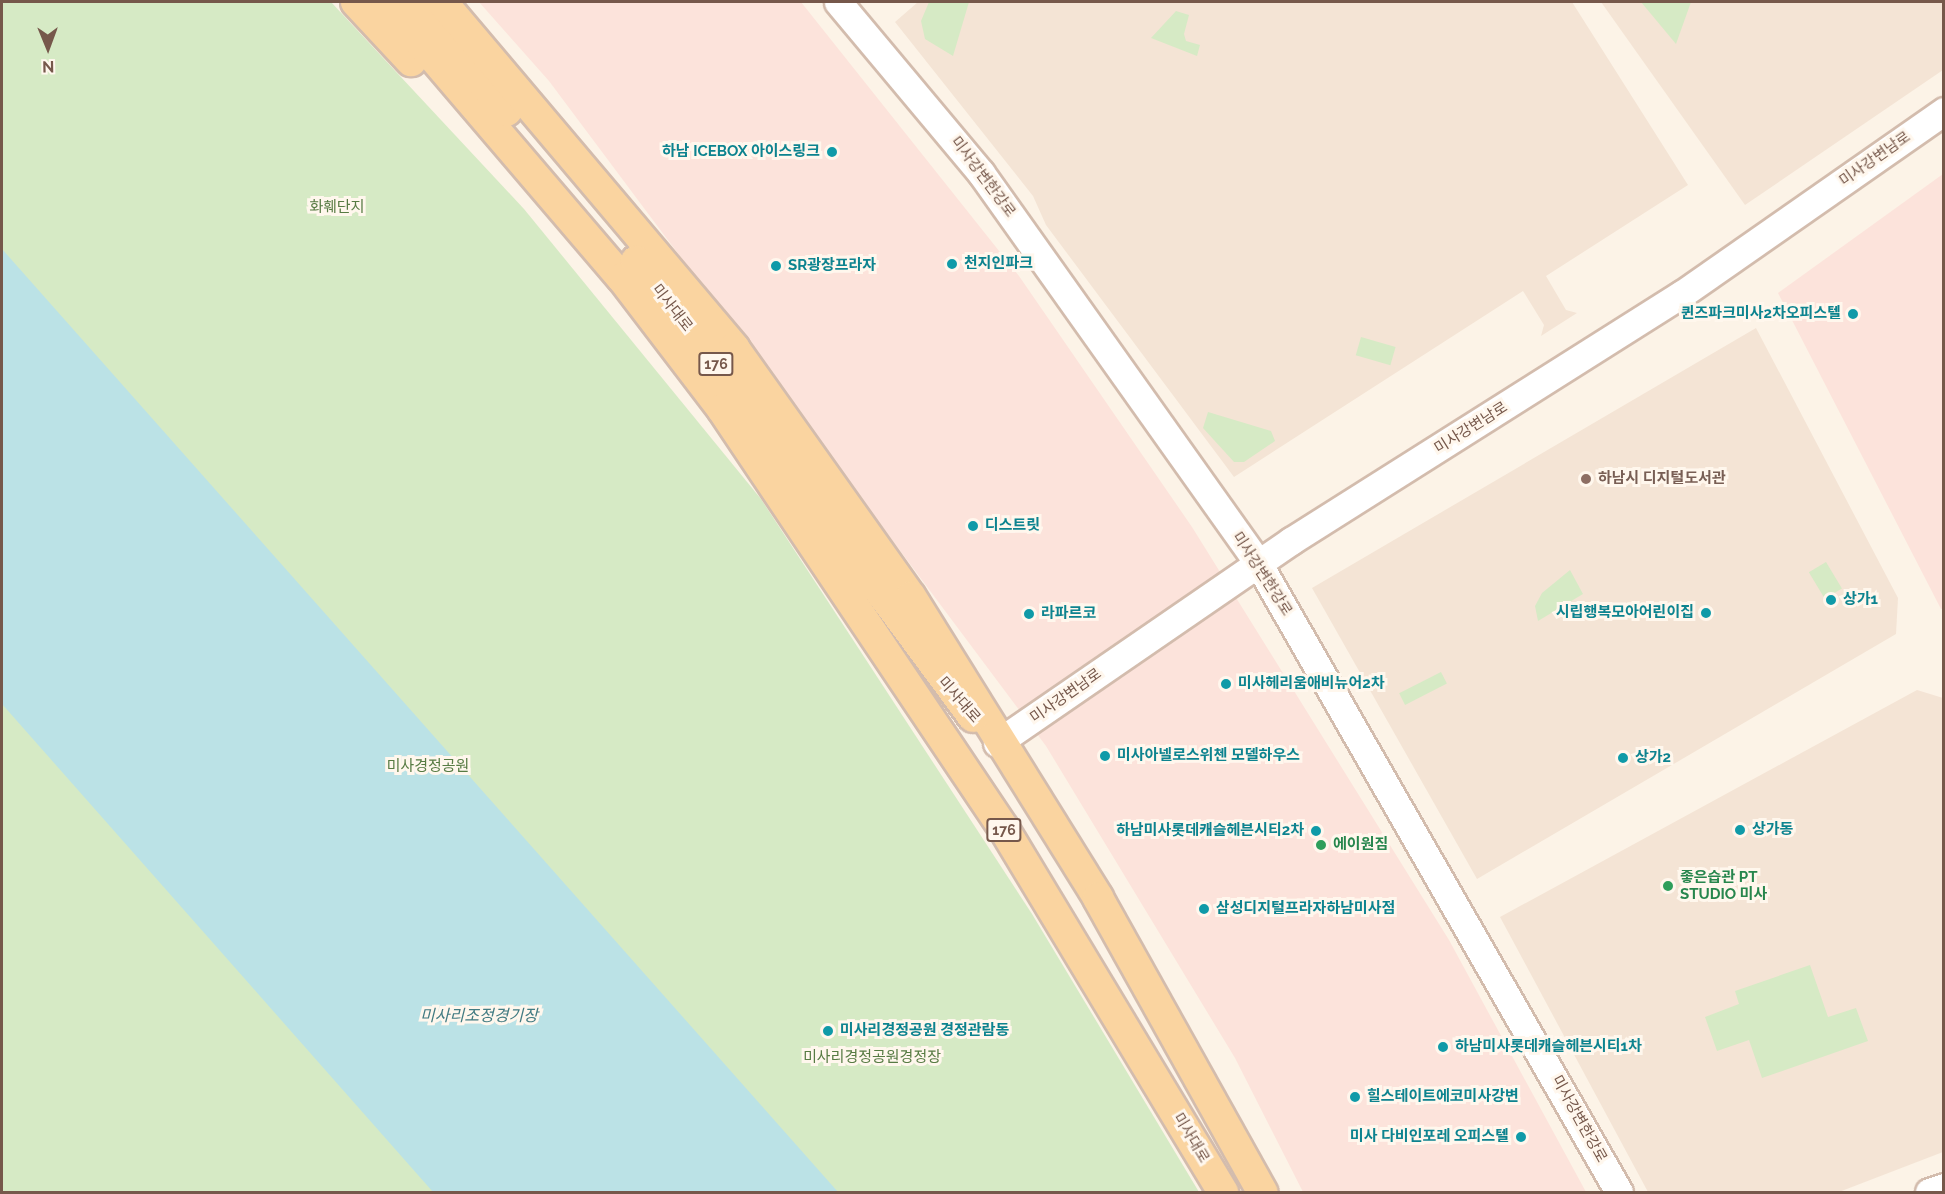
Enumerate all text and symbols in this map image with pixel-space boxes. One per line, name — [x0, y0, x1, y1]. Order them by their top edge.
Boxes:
north arrow — [18, 18, 78, 78]
text: N — [42, 57, 55, 76]
street label: 미사강변남로 — [1836, 128, 1914, 190]
street label: 미사강변한강로 — [947, 133, 1019, 221]
place label: 하남 ICEBOX 아이스링크 — [662, 143, 820, 161]
marker: 하남 ICEBOX 아이스링크 — [825, 145, 839, 159]
park label: 화훼단지 — [309, 199, 365, 217]
place label: 천지인파크 — [964, 255, 1033, 273]
place label: SR광장프라자 — [788, 257, 876, 275]
marker: 천지인파크 — [945, 257, 959, 271]
marker: SR광장프라자 — [769, 259, 783, 273]
street label: 미사대로 — [648, 281, 696, 335]
place label: 퀸즈파크미사2차오피스텔 — [1681, 305, 1841, 323]
marker: 퀸즈파크미사2차오피스텔 — [1846, 307, 1860, 321]
road number: 176 — [698, 353, 734, 375]
street label: 미사강변남로 — [1431, 398, 1511, 458]
place label: 하남시 디지털도서관 — [1598, 470, 1726, 488]
marker: 하남시 디지털도서관 — [1579, 472, 1593, 486]
place label: 디스트릿 — [985, 517, 1040, 535]
marker: 디스트릿 — [966, 519, 980, 533]
street label: 미사강변한강로 — [1228, 529, 1296, 619]
place label: 상가1 — [1843, 591, 1878, 609]
marker: 상가1 — [1824, 593, 1838, 607]
place label: 시립행복모아어린이집 — [1556, 604, 1694, 622]
place label: 라파르코 — [1041, 605, 1096, 623]
marker: 시립행복모아어린이집 — [1699, 606, 1713, 620]
marker: 라파르코 — [1022, 607, 1036, 621]
street label: 미사강변남로 — [1027, 665, 1105, 727]
street label: 미사대로 — [934, 673, 984, 727]
place label: 미사헤리움애비뉴어2차 — [1238, 675, 1384, 693]
marker: 미사헤리움애비뉴어2차 — [1219, 677, 1233, 691]
place label: 미사아넬로스위첸 모델하우스 — [1117, 747, 1300, 765]
marker: 미사아넬로스위첸 모델하우스 — [1098, 749, 1112, 763]
place label: 상가2 — [1635, 749, 1671, 767]
marker: 상가2 — [1616, 751, 1630, 765]
park label: 미사경정공원 — [387, 758, 469, 776]
road number: 176 — [986, 819, 1022, 841]
place label: 상가동 — [1752, 821, 1793, 839]
place label: 하남미사롯데캐슬헤븐시티2차 — [1116, 822, 1304, 840]
marker: 상가동 — [1733, 823, 1747, 837]
marker: 하남미사롯데캐슬헤븐시티2차 — [1309, 824, 1323, 838]
place label: 에이원짐 — [1333, 836, 1388, 854]
marker: 에이원짐 — [1314, 838, 1328, 852]
place label: 좋은습관 PT STUDIO 미사 — [1680, 868, 1767, 903]
marker: 좋은습관 PT STUDIO 미사 — [1661, 879, 1675, 893]
place label: 삼성디지털프라자하남미사점 — [1216, 900, 1395, 918]
marker: 삼성디지털프라자하남미사점 — [1197, 902, 1211, 916]
water label: 미사리조정경기장 — [420, 1006, 538, 1026]
place label: 미사리경정공원 경정관람동 — [840, 1022, 1009, 1040]
marker: 미사리경정공원 경정관람동 — [821, 1024, 835, 1038]
place label: 하남미사롯데캐슬헤븐시티1차 — [1455, 1038, 1642, 1056]
marker: 하남미사롯데캐슬헤븐시티1차 — [1436, 1040, 1450, 1054]
park label: 미사리경정공원경정장 — [803, 1049, 941, 1067]
street label: 미사강변한강로 — [1548, 1072, 1610, 1166]
place label: 힐스테이트에코미사강변 — [1367, 1088, 1519, 1106]
marker: 힐스테이트에코미사강변 — [1348, 1090, 1362, 1104]
street label: 미사대로 — [1169, 1110, 1213, 1166]
place label: 미사 다비인포레 오피스텔 — [1350, 1128, 1509, 1146]
marker: 미사 다비인포레 오피스텔 — [1514, 1130, 1528, 1144]

